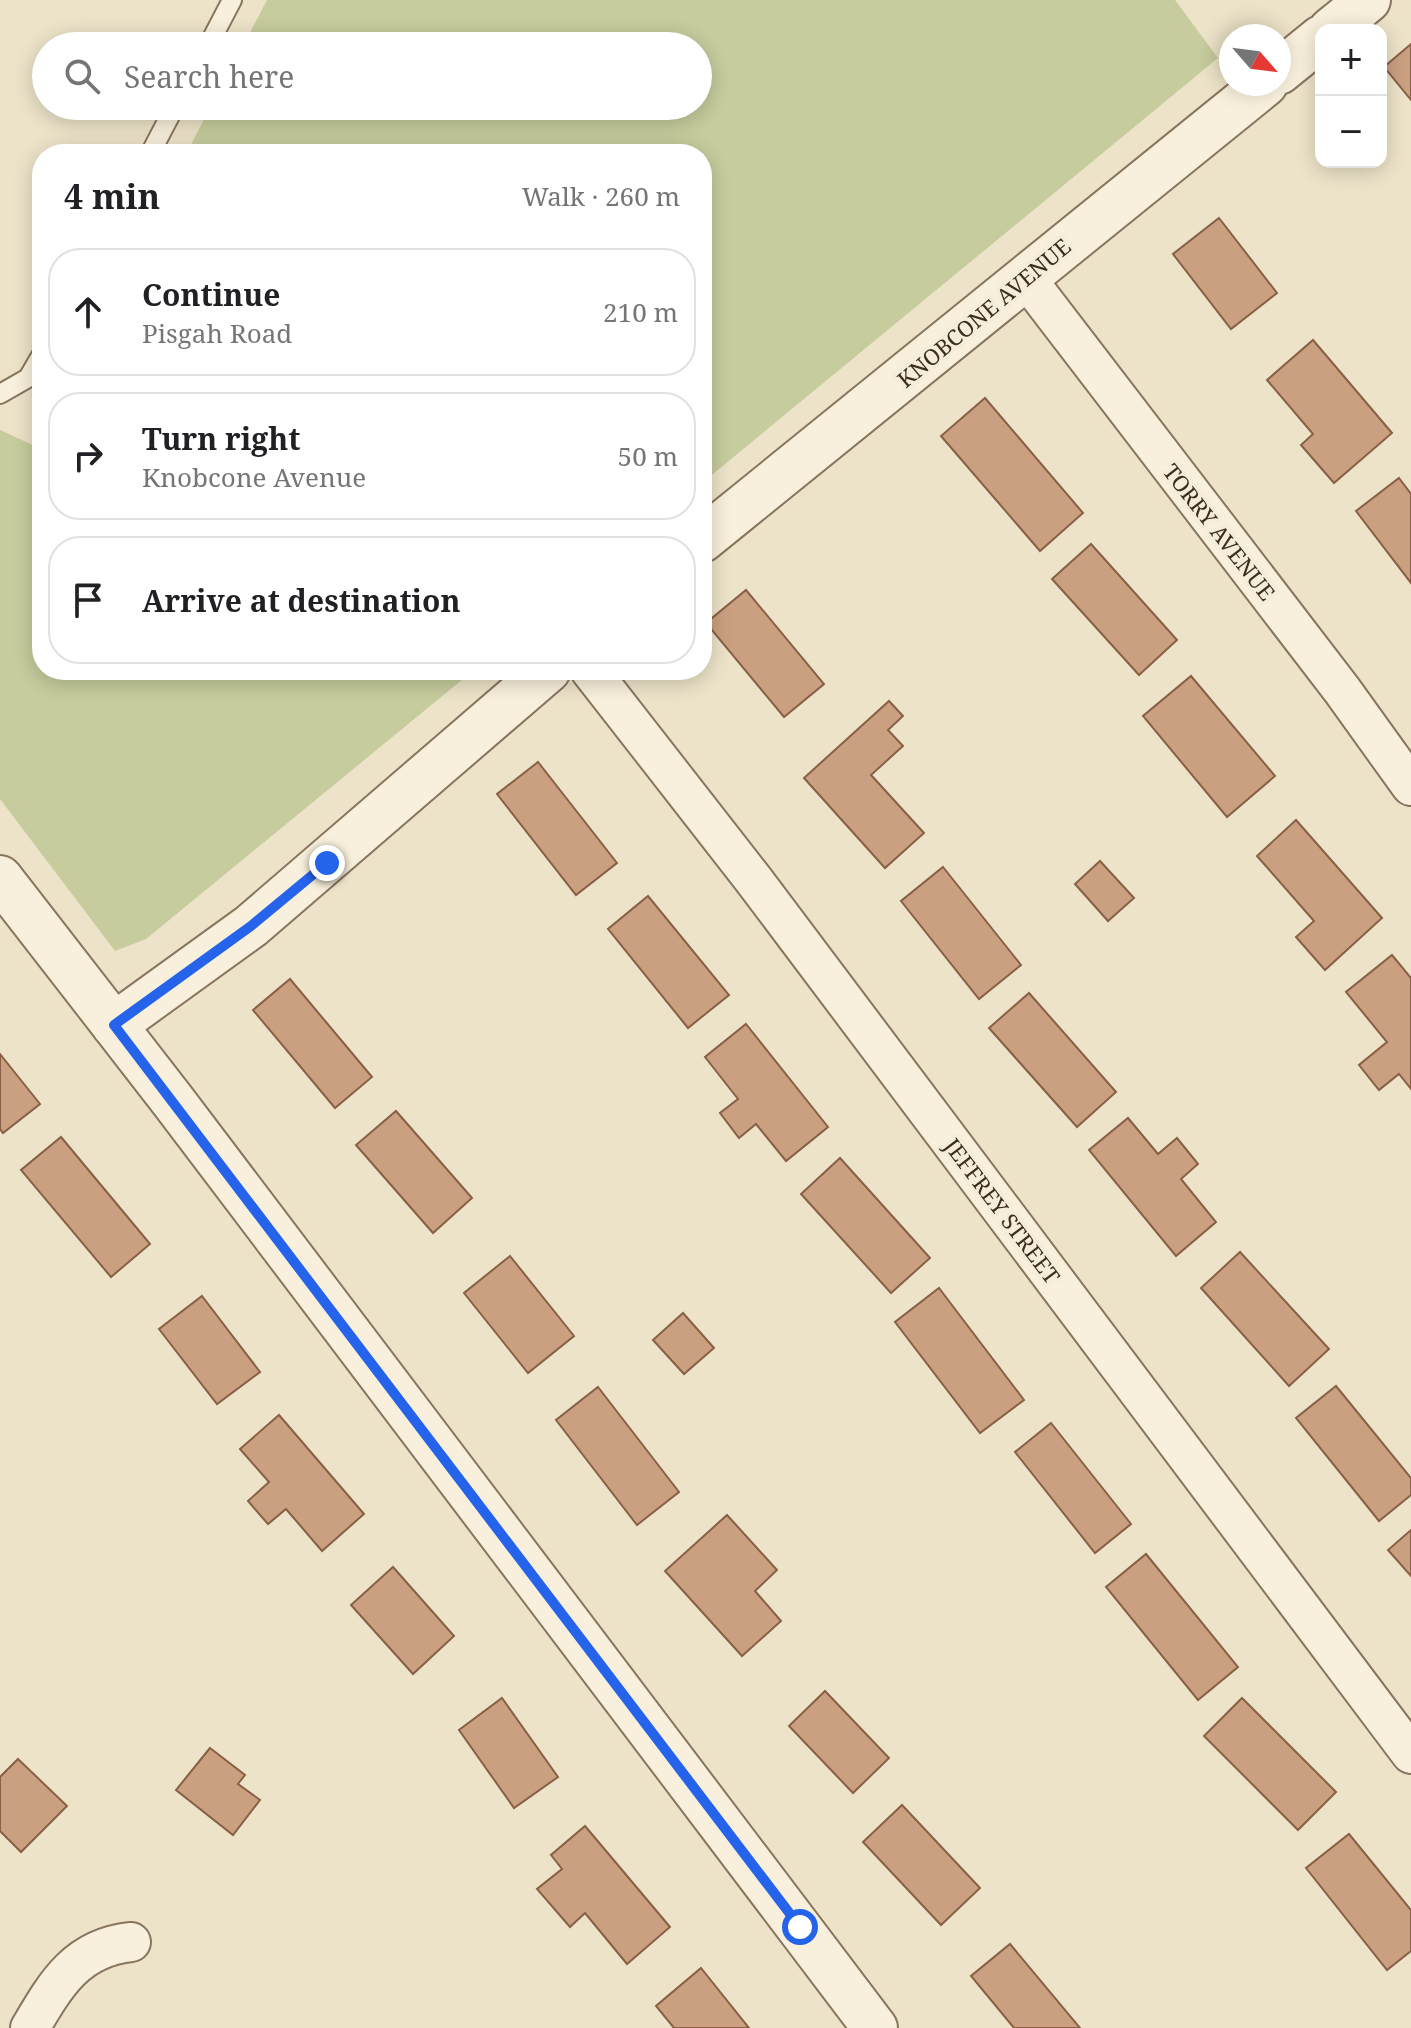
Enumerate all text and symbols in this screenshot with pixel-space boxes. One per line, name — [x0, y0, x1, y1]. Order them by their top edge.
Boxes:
north arrow — [1219, 24, 1291, 96]
map controls — [1315, 24, 1387, 168]
button: + — [1315, 24, 1387, 96]
search box — [32, 32, 712, 120]
icon: search — [60, 54, 104, 98]
text: Search here — [124, 56, 294, 97]
button: − — [1315, 96, 1387, 168]
text: 4 min — [64, 173, 160, 219]
text: Walk · 260 m — [522, 178, 680, 214]
street label: KNOBCONE AVENUE — [890, 231, 1076, 394]
text: Continue — [142, 274, 280, 315]
icon: ahead — [66, 290, 110, 334]
text: 210 m — [603, 294, 678, 330]
text: Pisgah Road — [142, 315, 292, 351]
text: Turn right — [142, 418, 300, 459]
icon: right — [66, 434, 110, 478]
text: 50 m — [618, 438, 678, 474]
street label: TORRY AVENUE — [1157, 457, 1283, 606]
text: Knobcone Avenue — [142, 459, 366, 495]
icon: arrive — [66, 578, 110, 622]
text: Arrive at destination — [142, 580, 461, 621]
route end — [309, 845, 345, 881]
street label: JEFFREY STREET — [938, 1131, 1068, 1290]
route start — [782, 1909, 818, 1945]

